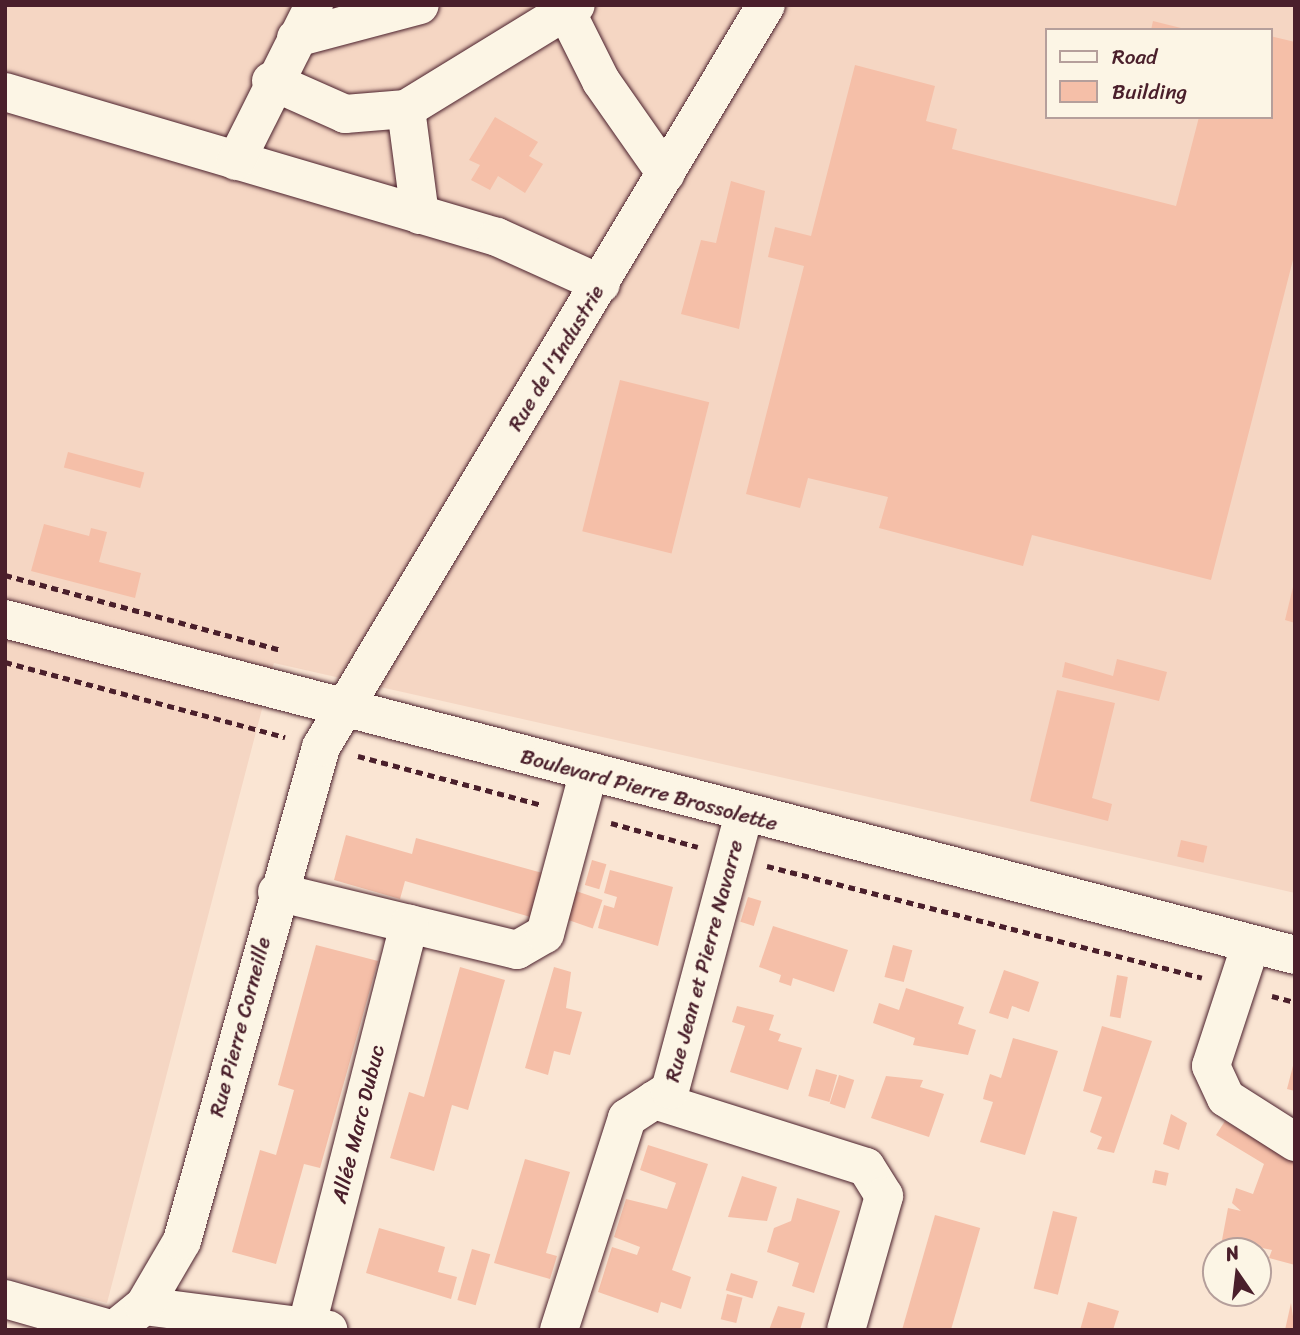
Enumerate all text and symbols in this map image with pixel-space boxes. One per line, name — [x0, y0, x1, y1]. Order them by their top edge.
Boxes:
legend — [1044, 28, 1272, 119]
text: Road — [1112, 38, 1157, 76]
text: Building — [1112, 73, 1187, 111]
street label: Rue de l'Industrie — [502, 280, 610, 436]
street label: Boulevard Pierre Brossolette — [518, 744, 780, 836]
street label: Rue Jean et Pierre Navarre — [660, 838, 748, 1084]
street label: Rue Pierre Corneille — [204, 934, 276, 1120]
street label: Allée Marc Dubuc — [326, 1042, 390, 1206]
text: N — [1222, 1235, 1243, 1271]
north arrow — [1202, 1237, 1272, 1307]

